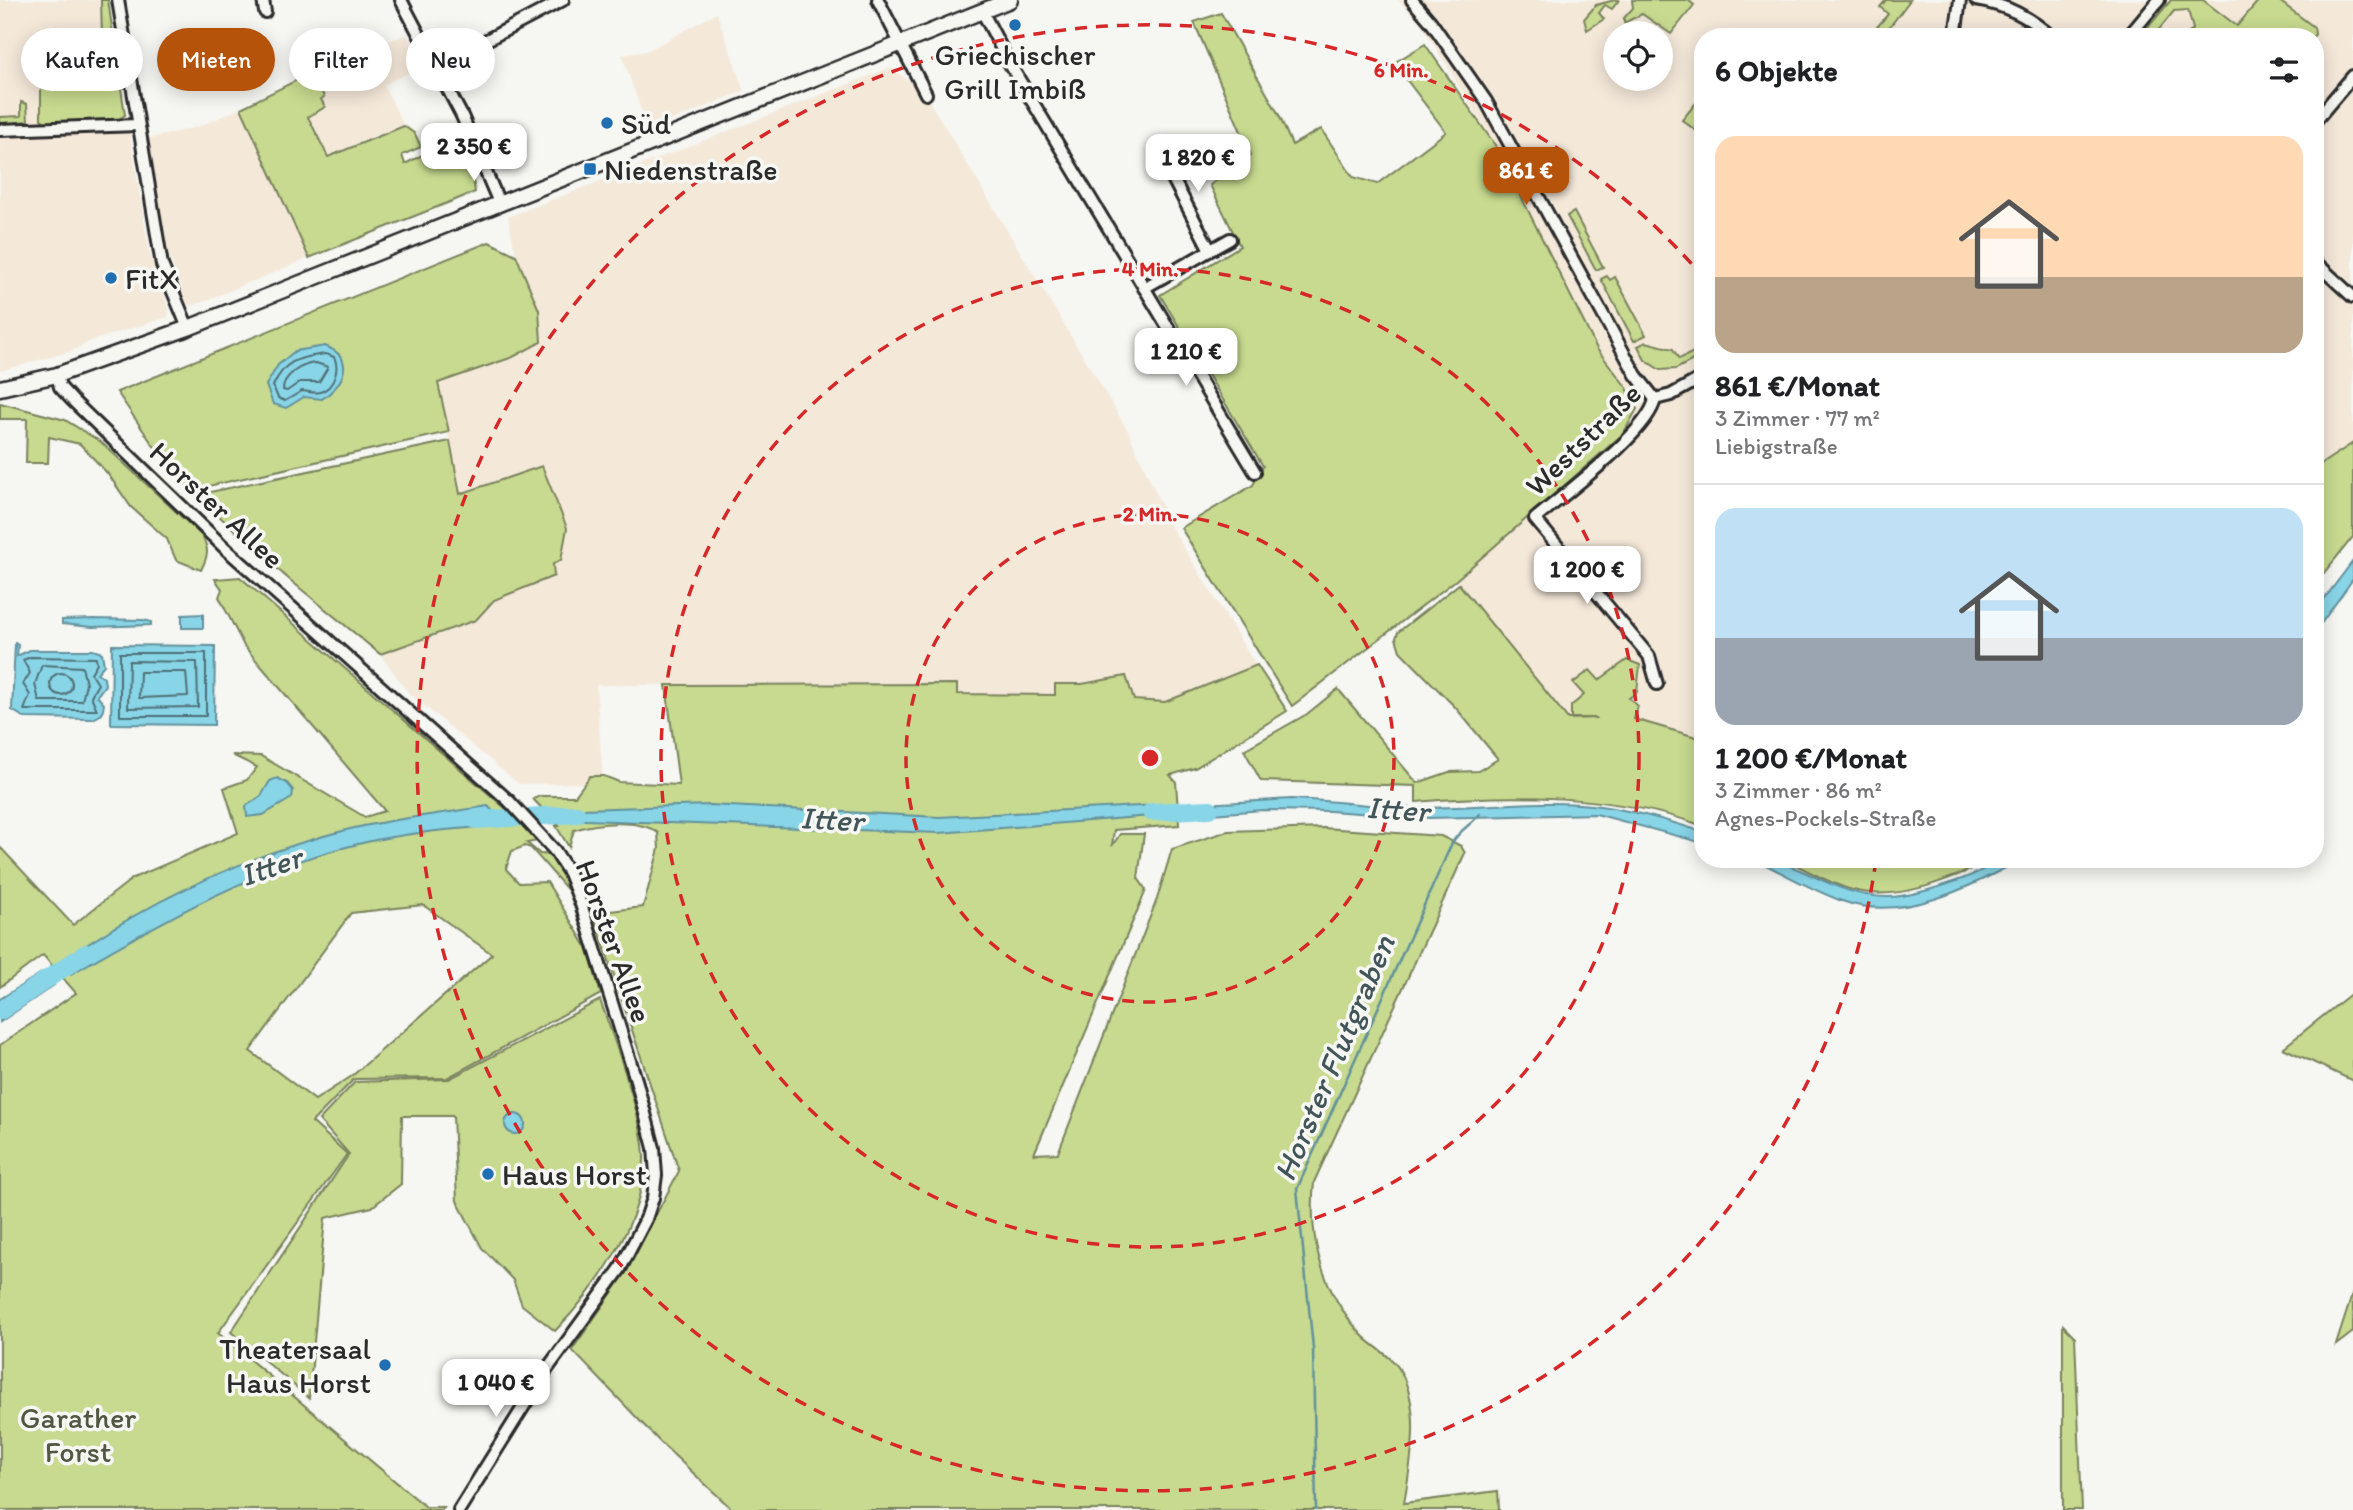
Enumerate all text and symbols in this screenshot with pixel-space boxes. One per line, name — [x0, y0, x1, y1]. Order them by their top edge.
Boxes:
marker: Griechischer Grill Imbiß — [1007, 17, 1023, 33]
map controls — [1603, 21, 1673, 91]
button: locate — [1603, 21, 1673, 91]
chip: Kaufen — [21, 28, 143, 91]
chip: Mieten — [157, 28, 275, 91]
chip: Filter — [289, 28, 392, 91]
chip: Neu — [406, 28, 495, 91]
place label: Griechischer Grill Imbiß — [935, 36, 1096, 107]
icon: filters — [2265, 51, 2303, 89]
text: 6 Objekte — [1715, 52, 1838, 89]
text: 6 Min. — [1374, 57, 1428, 82]
place label: Süd — [621, 105, 671, 142]
marker: Süd — [599, 115, 615, 131]
pin: 2 350 € — [409, 124, 539, 183]
text: 2 350 € — [437, 132, 511, 160]
pin: 1 820 € — [1133, 134, 1263, 194]
text: 1 820 € — [1161, 143, 1235, 171]
pin: 861 € — [1477, 148, 1575, 207]
place label: Niedenstraße — [604, 151, 778, 188]
text: 861 € — [1499, 156, 1553, 184]
marker: Niedenstraße — [582, 161, 598, 177]
icon: home — [1946, 181, 2072, 307]
text: 4 Min. — [1122, 256, 1178, 281]
place label: FitX — [125, 260, 178, 297]
marker: FitX — [103, 270, 119, 286]
pin: 1 210 € — [1121, 328, 1251, 388]
text: 1 210 € — [1150, 337, 1222, 365]
text: 861 €/Monat — [1715, 367, 1880, 404]
street label: Weststraße — [1517, 375, 1649, 503]
text: 3 Zimmer · 77 m² — [1715, 404, 1880, 432]
text: Liebigstraße — [1715, 432, 1838, 460]
street label: Horster Allee — [142, 433, 292, 577]
text: 2 Min. — [1123, 501, 1177, 526]
pin: 1 200 € — [1522, 546, 1652, 606]
icon: home — [1946, 553, 2072, 679]
text: 1 200 € — [1550, 555, 1624, 583]
text: 1 200 €/Monat — [1715, 739, 1907, 776]
centre of rings — [1138, 746, 1162, 770]
text: 3 Zimmer · 86 m² — [1715, 776, 1882, 804]
water label: Itter — [1365, 788, 1434, 830]
water label: Itter — [800, 798, 868, 840]
text: Agnes-Pockels-Straße — [1715, 804, 1936, 832]
water label: Itter — [235, 837, 310, 894]
street label: Horster Allee — [567, 855, 661, 1027]
water label: Horster Flutgraben — [1265, 929, 1403, 1187]
place label: Haus Horst — [502, 1156, 647, 1193]
marker: Haus Horst — [480, 1166, 496, 1182]
place label: Theatersaal Haus Horst — [219, 1330, 371, 1401]
marker: Theatersaal Haus Horst — [377, 1357, 393, 1373]
pin: 1 040 € — [431, 1360, 561, 1419]
text: 1 040 € — [458, 1368, 534, 1396]
park label: Garather Forst — [20, 1399, 136, 1470]

